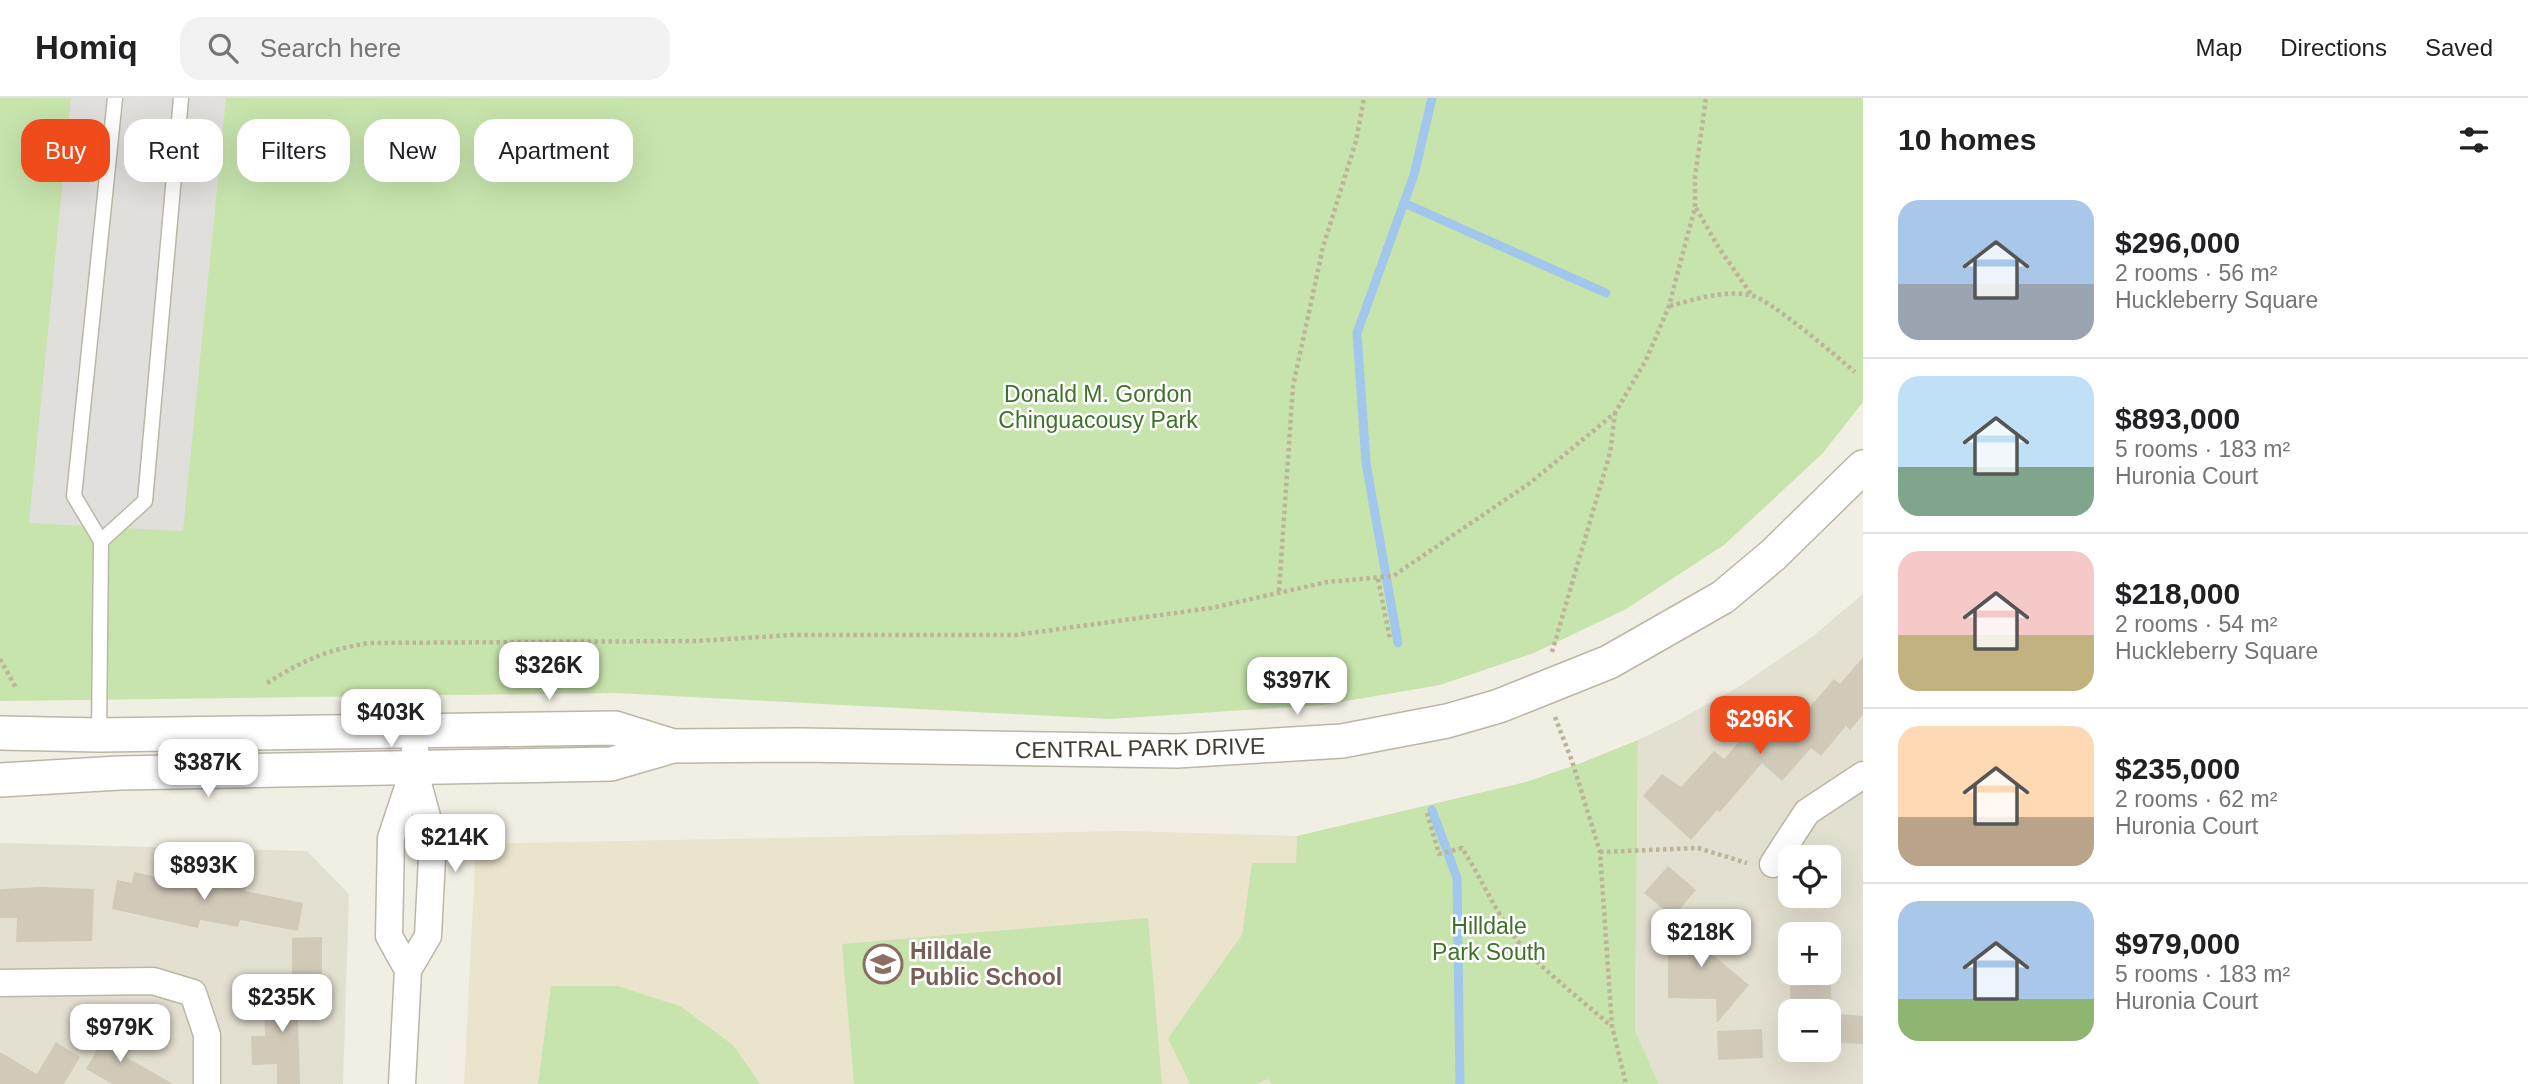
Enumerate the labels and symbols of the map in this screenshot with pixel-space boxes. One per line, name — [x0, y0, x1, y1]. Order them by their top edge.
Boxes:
park label: Donald M. Gordon Chinguacousy Park — [998, 381, 1198, 433]
pin: $326K — [500, 642, 598, 702]
pin: $397K — [1248, 658, 1346, 717]
pin: $403K — [342, 690, 440, 749]
pin: $296K — [1711, 696, 1809, 756]
street label: CENTRAL PARK DRIVE — [1015, 733, 1265, 763]
pin: $387K — [159, 740, 257, 799]
pin: $214K — [406, 814, 504, 874]
pin: $893K — [155, 842, 253, 902]
pin: $218K — [1652, 910, 1750, 969]
park label: Hilldale Park South — [1432, 913, 1546, 965]
place label: Hilldale Public School — [910, 938, 1062, 990]
school or university icon: Hilldale Public School — [862, 943, 904, 985]
pin: $235K — [233, 974, 331, 1034]
pin: $979K — [71, 1004, 169, 1064]

